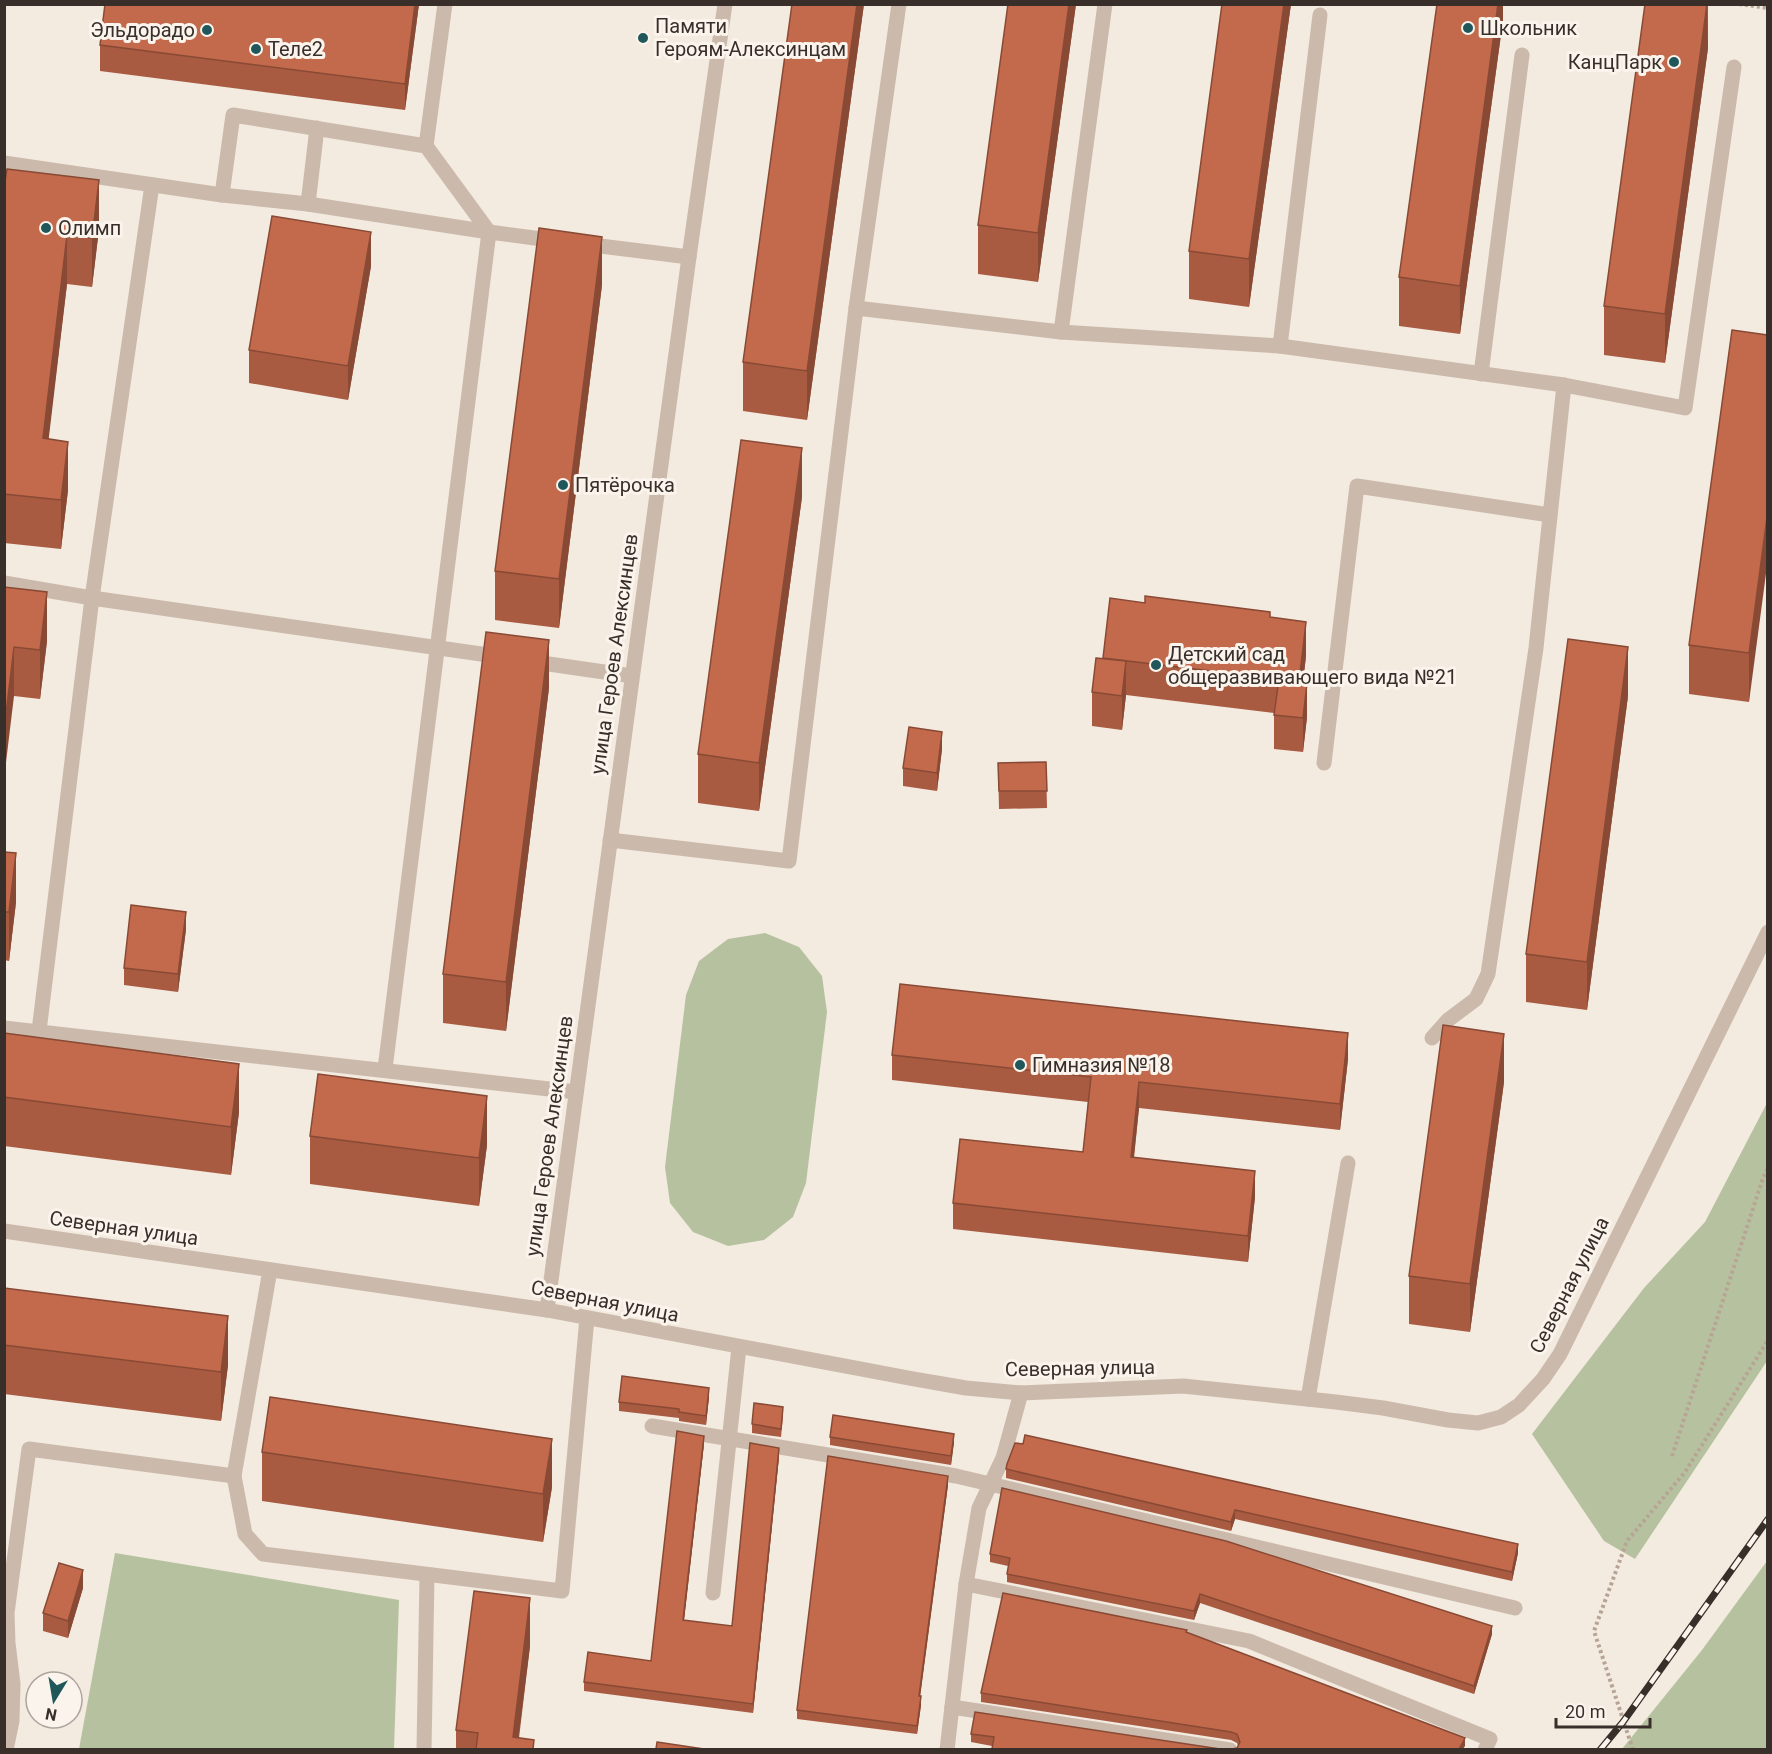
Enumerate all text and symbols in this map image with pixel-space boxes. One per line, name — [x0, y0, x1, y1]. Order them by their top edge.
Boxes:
place label: Памяти Героям-Алексинцам — [655, 14, 846, 61]
place label: Школьник — [1480, 16, 1577, 40]
place label: Эльдорадо — [90, 18, 195, 42]
marker: Школьник — [1461, 21, 1475, 35]
marker: Эльдорадо — [200, 23, 214, 37]
marker: Памяти Героям-Алексинцам — [636, 31, 650, 45]
place label: Теле2 — [268, 37, 323, 61]
marker: Теле2 — [249, 42, 263, 56]
place label: КанцПарк — [1568, 50, 1662, 74]
marker: КанцПарк — [1667, 55, 1681, 69]
place label: Олимп — [58, 216, 121, 240]
marker: Олимп — [39, 221, 53, 235]
place label: Пятёрочка — [575, 473, 675, 497]
marker: Пятёрочка — [556, 478, 570, 492]
street label: улица Героев Алексинцев — [585, 532, 643, 776]
place label: Детский сад общеразвивающего вида №21 — [1168, 642, 1457, 689]
marker: Детский сад общеразвивающего вида №21 — [1149, 658, 1163, 672]
street label: улица Героев Алексинцев — [520, 1014, 578, 1258]
place label: Гимназия №18 — [1032, 1053, 1171, 1077]
marker: Гимназия №18 — [1013, 1058, 1027, 1072]
street label: Северная улица — [48, 1206, 200, 1250]
street label: Северная улица — [1524, 1213, 1614, 1357]
street label: Северная улица — [529, 1275, 681, 1327]
street label: Северная улица — [1005, 1355, 1155, 1381]
north arrow — [24, 1670, 84, 1730]
scale bar — [1556, 1691, 1650, 1729]
text: 20 m — [1565, 1701, 1605, 1722]
text: N — [44, 1704, 59, 1725]

